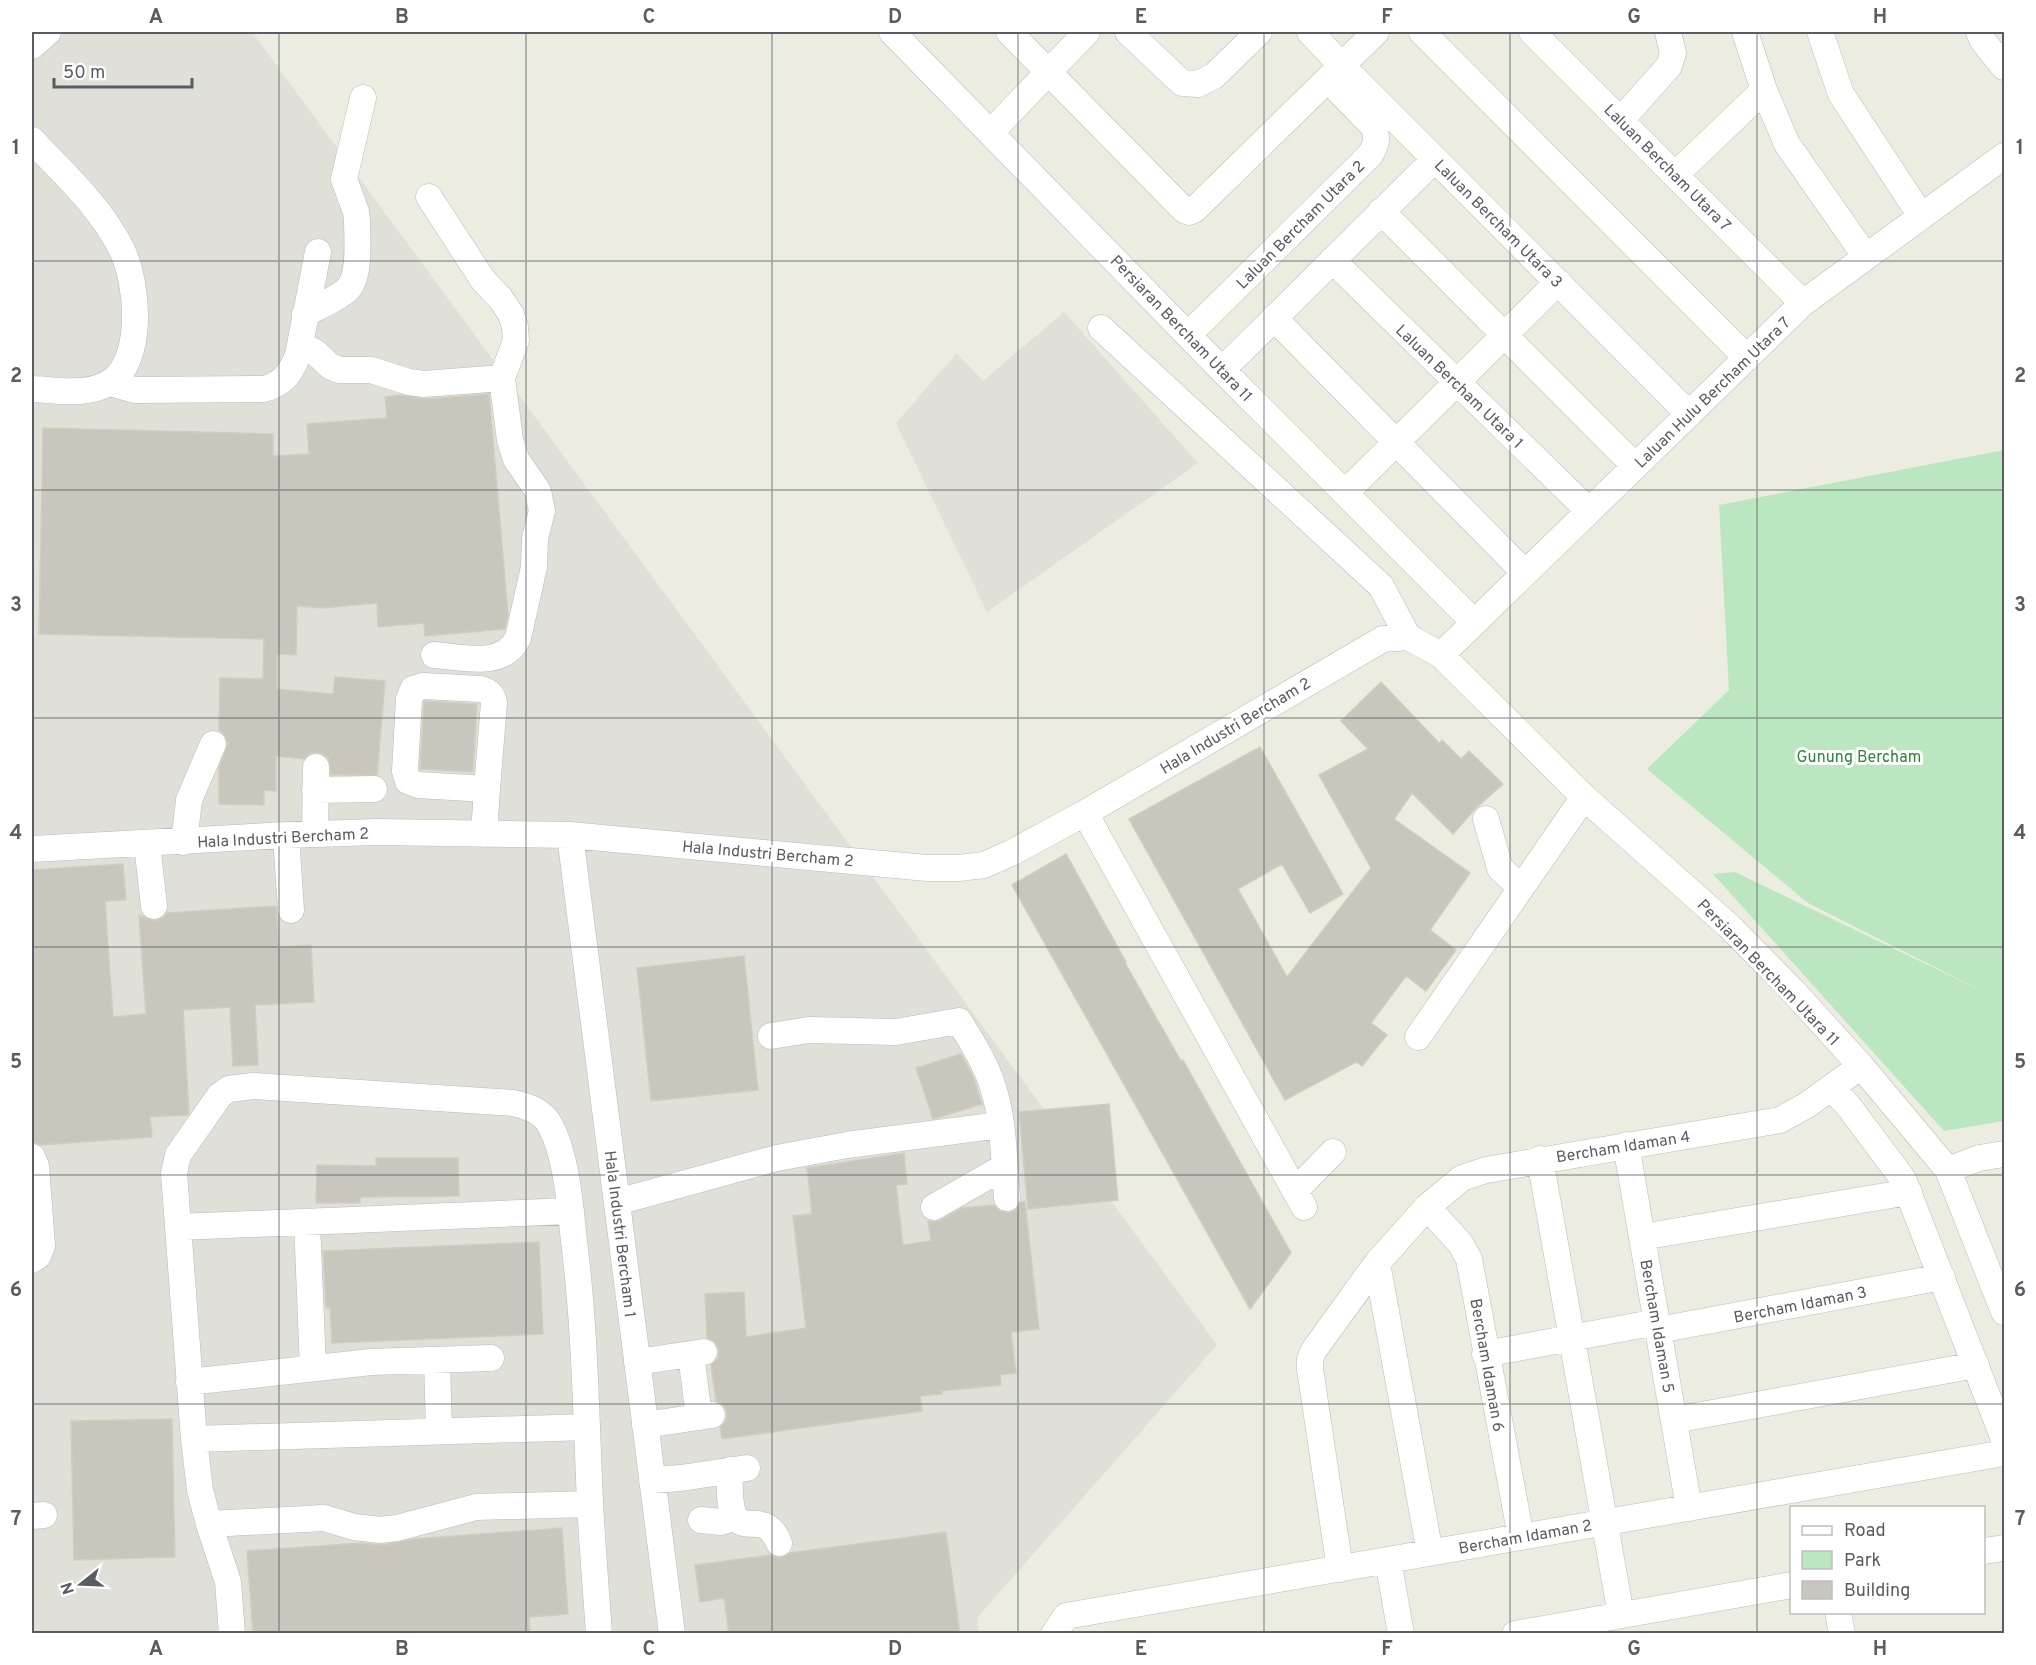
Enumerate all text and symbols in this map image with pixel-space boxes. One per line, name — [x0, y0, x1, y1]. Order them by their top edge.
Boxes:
text: A — [149, 5, 163, 31]
text: B — [395, 5, 409, 31]
text: C — [643, 5, 655, 31]
text: D — [888, 5, 902, 31]
text: E — [1135, 5, 1147, 31]
text: F — [1381, 5, 1393, 31]
text: G — [1627, 5, 1641, 31]
text: H — [1873, 5, 1887, 31]
scale bar — [54, 51, 192, 89]
text: 50 m — [63, 62, 105, 85]
street label: Laluan Bercham Utara 7 — [1599, 101, 1734, 236]
text: 1 — [12, 136, 20, 162]
text: 1 — [2016, 136, 2024, 162]
street label: Laluan Bercham Utara 3 — [1429, 156, 1566, 293]
street label: Laluan Bercham Utara 2 — [1233, 157, 1370, 294]
street label: Persiaran Bercham Utara 11 — [1105, 252, 1256, 407]
street label: Laluan Hulu Bercham Utara 7 — [1631, 314, 1795, 473]
street label: Laluan Bercham Utara 1 — [1391, 321, 1527, 454]
text: 2 — [10, 364, 22, 390]
text: 2 — [2014, 364, 2026, 390]
text: 3 — [10, 593, 22, 619]
text: 3 — [2014, 593, 2026, 619]
street label: Hala Industri Bercham 2 — [1157, 674, 1315, 780]
park label: Gunung Bercham — [1797, 748, 1921, 768]
text: 4 — [10, 821, 22, 847]
text: 4 — [2014, 821, 2026, 847]
street label: Hala Industri Bercham 2 — [197, 825, 370, 853]
street label: Hala Industri Bercham 2 — [681, 838, 854, 872]
street label: Persiaran Bercham Utara 11 — [1692, 896, 1843, 1051]
text: 5 — [10, 1050, 22, 1076]
text: 5 — [2014, 1050, 2026, 1076]
street label: Bercham Idaman 4 — [1555, 1127, 1692, 1168]
street label: Hala Industri Bercham 1 — [599, 1150, 639, 1319]
street label: Bercham Idaman 5 — [1634, 1258, 1678, 1395]
text: 6 — [10, 1278, 22, 1304]
text: 6 — [2014, 1278, 2026, 1304]
street label: Bercham Idaman 3 — [1732, 1283, 1869, 1329]
street label: Bercham Idaman 6 — [1464, 1297, 1508, 1434]
legend — [1790, 1506, 1985, 1614]
text: 7 — [11, 1507, 21, 1533]
text: 7 — [2015, 1507, 2025, 1533]
street label: Bercham Idaman 2 — [1457, 1516, 1594, 1560]
text: Road — [1844, 1520, 1886, 1543]
text: Park — [1844, 1550, 1881, 1573]
north arrow — [51, 1554, 111, 1614]
text: N — [57, 1579, 80, 1597]
text: Building — [1844, 1580, 1910, 1603]
text: A — [149, 1637, 163, 1663]
text: B — [395, 1637, 409, 1663]
text: C — [643, 1637, 655, 1663]
text: D — [888, 1637, 902, 1663]
text: E — [1135, 1637, 1147, 1663]
text: F — [1381, 1637, 1393, 1663]
text: G — [1627, 1637, 1641, 1663]
text: H — [1873, 1637, 1887, 1663]

